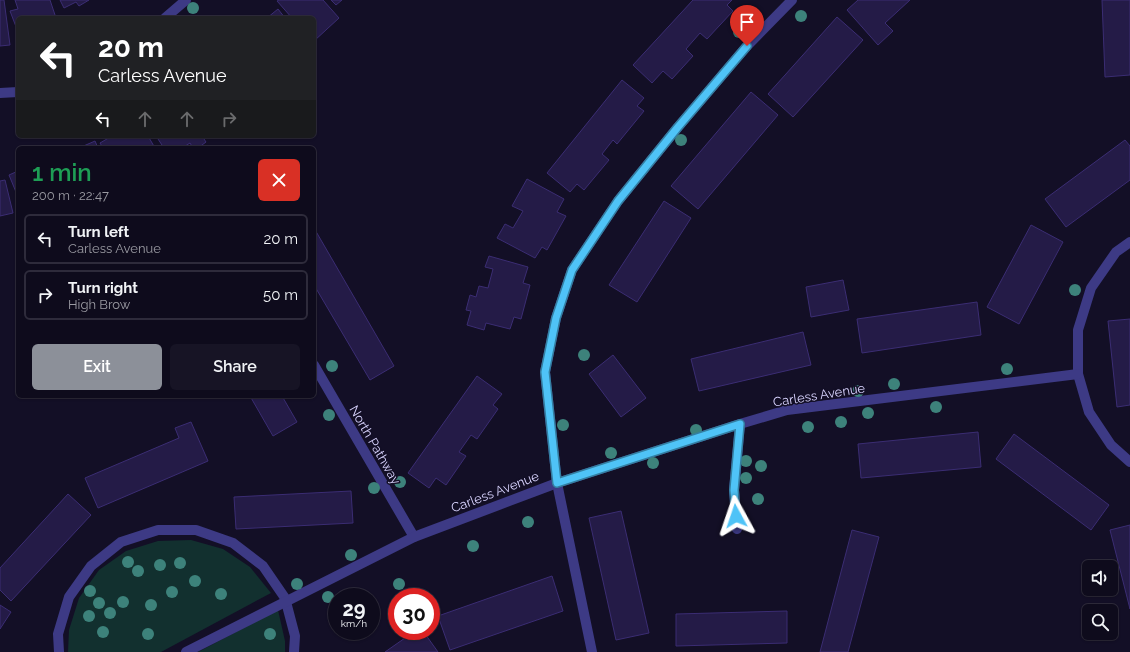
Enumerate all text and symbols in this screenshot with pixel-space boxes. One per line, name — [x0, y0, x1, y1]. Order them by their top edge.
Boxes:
pin — [730, 5, 764, 46]
icon: arrive — [736, 11, 758, 33]
text: 20 m — [98, 31, 164, 64]
icon: left — [32, 32, 84, 84]
text: Carless Avenue — [98, 65, 227, 86]
icon: left — [92, 108, 114, 130]
icon: ahead — [134, 108, 156, 130]
icon: ahead — [176, 108, 198, 130]
icon: right — [218, 108, 240, 130]
text: 1 min — [32, 158, 92, 187]
button: close — [258, 159, 300, 201]
text: 200 m · 22:47 — [32, 188, 109, 203]
text: Turn left — [68, 223, 129, 241]
icon: left — [34, 228, 56, 250]
text: 20 m — [263, 230, 298, 248]
text: Carless Avenue — [68, 241, 161, 256]
text: Turn right — [68, 279, 138, 297]
icon: right — [34, 284, 56, 306]
text: 50 m — [263, 286, 298, 304]
text: High Brow — [68, 297, 130, 312]
button: Exit — [32, 344, 162, 390]
button: Share — [170, 344, 300, 390]
street label: Carless Avenue — [772, 380, 866, 410]
street label: North Pathway — [346, 403, 404, 487]
street label: Carless Avenue — [449, 468, 541, 516]
position arrow — [715, 495, 757, 537]
map controls — [1082, 560, 1118, 640]
button: sound — [1082, 560, 1118, 596]
speed limit sign: 30 — [388, 588, 440, 640]
text: 29 — [342, 597, 366, 621]
button: search — [1082, 604, 1118, 640]
text: km/h — [341, 618, 367, 629]

